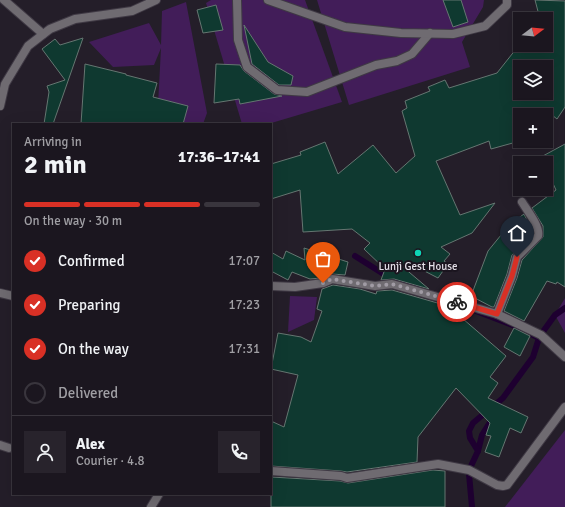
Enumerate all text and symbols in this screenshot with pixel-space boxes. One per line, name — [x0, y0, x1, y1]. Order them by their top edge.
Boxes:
north arrow — [513, 12, 553, 52]
map controls — [513, 12, 553, 196]
button: layers — [513, 60, 553, 100]
button: + — [513, 108, 553, 148]
text: Arriving in — [24, 134, 82, 150]
text: 17:36–17:41 — [178, 148, 260, 166]
text: 2 min — [24, 149, 87, 181]
button: − — [513, 156, 553, 196]
text: On the way · 30 m — [24, 213, 122, 229]
pin — [500, 216, 534, 257]
icon: home — [506, 222, 528, 244]
pin — [306, 242, 340, 283]
icon: bag — [312, 248, 334, 270]
marker: Lunji Gest House — [413, 248, 423, 258]
icon: check — [24, 250, 46, 272]
text: Confirmed — [58, 252, 125, 270]
text: 17:07 — [228, 253, 260, 269]
place label: Lunji Gest House — [378, 260, 458, 273]
courier — [437, 282, 477, 322]
icon: bike — [446, 291, 468, 313]
icon: check — [24, 294, 46, 316]
text: Preparing — [58, 296, 121, 314]
text: 17:23 — [228, 297, 260, 313]
icon: check — [24, 338, 46, 360]
text: On the way — [58, 340, 129, 358]
text: 17:31 — [228, 341, 260, 357]
text: Delivered — [58, 384, 118, 402]
button: person — [24, 431, 66, 473]
button: phone — [218, 431, 260, 473]
text: Alex — [76, 435, 105, 453]
text: Courier · 4.8 — [76, 453, 145, 469]

